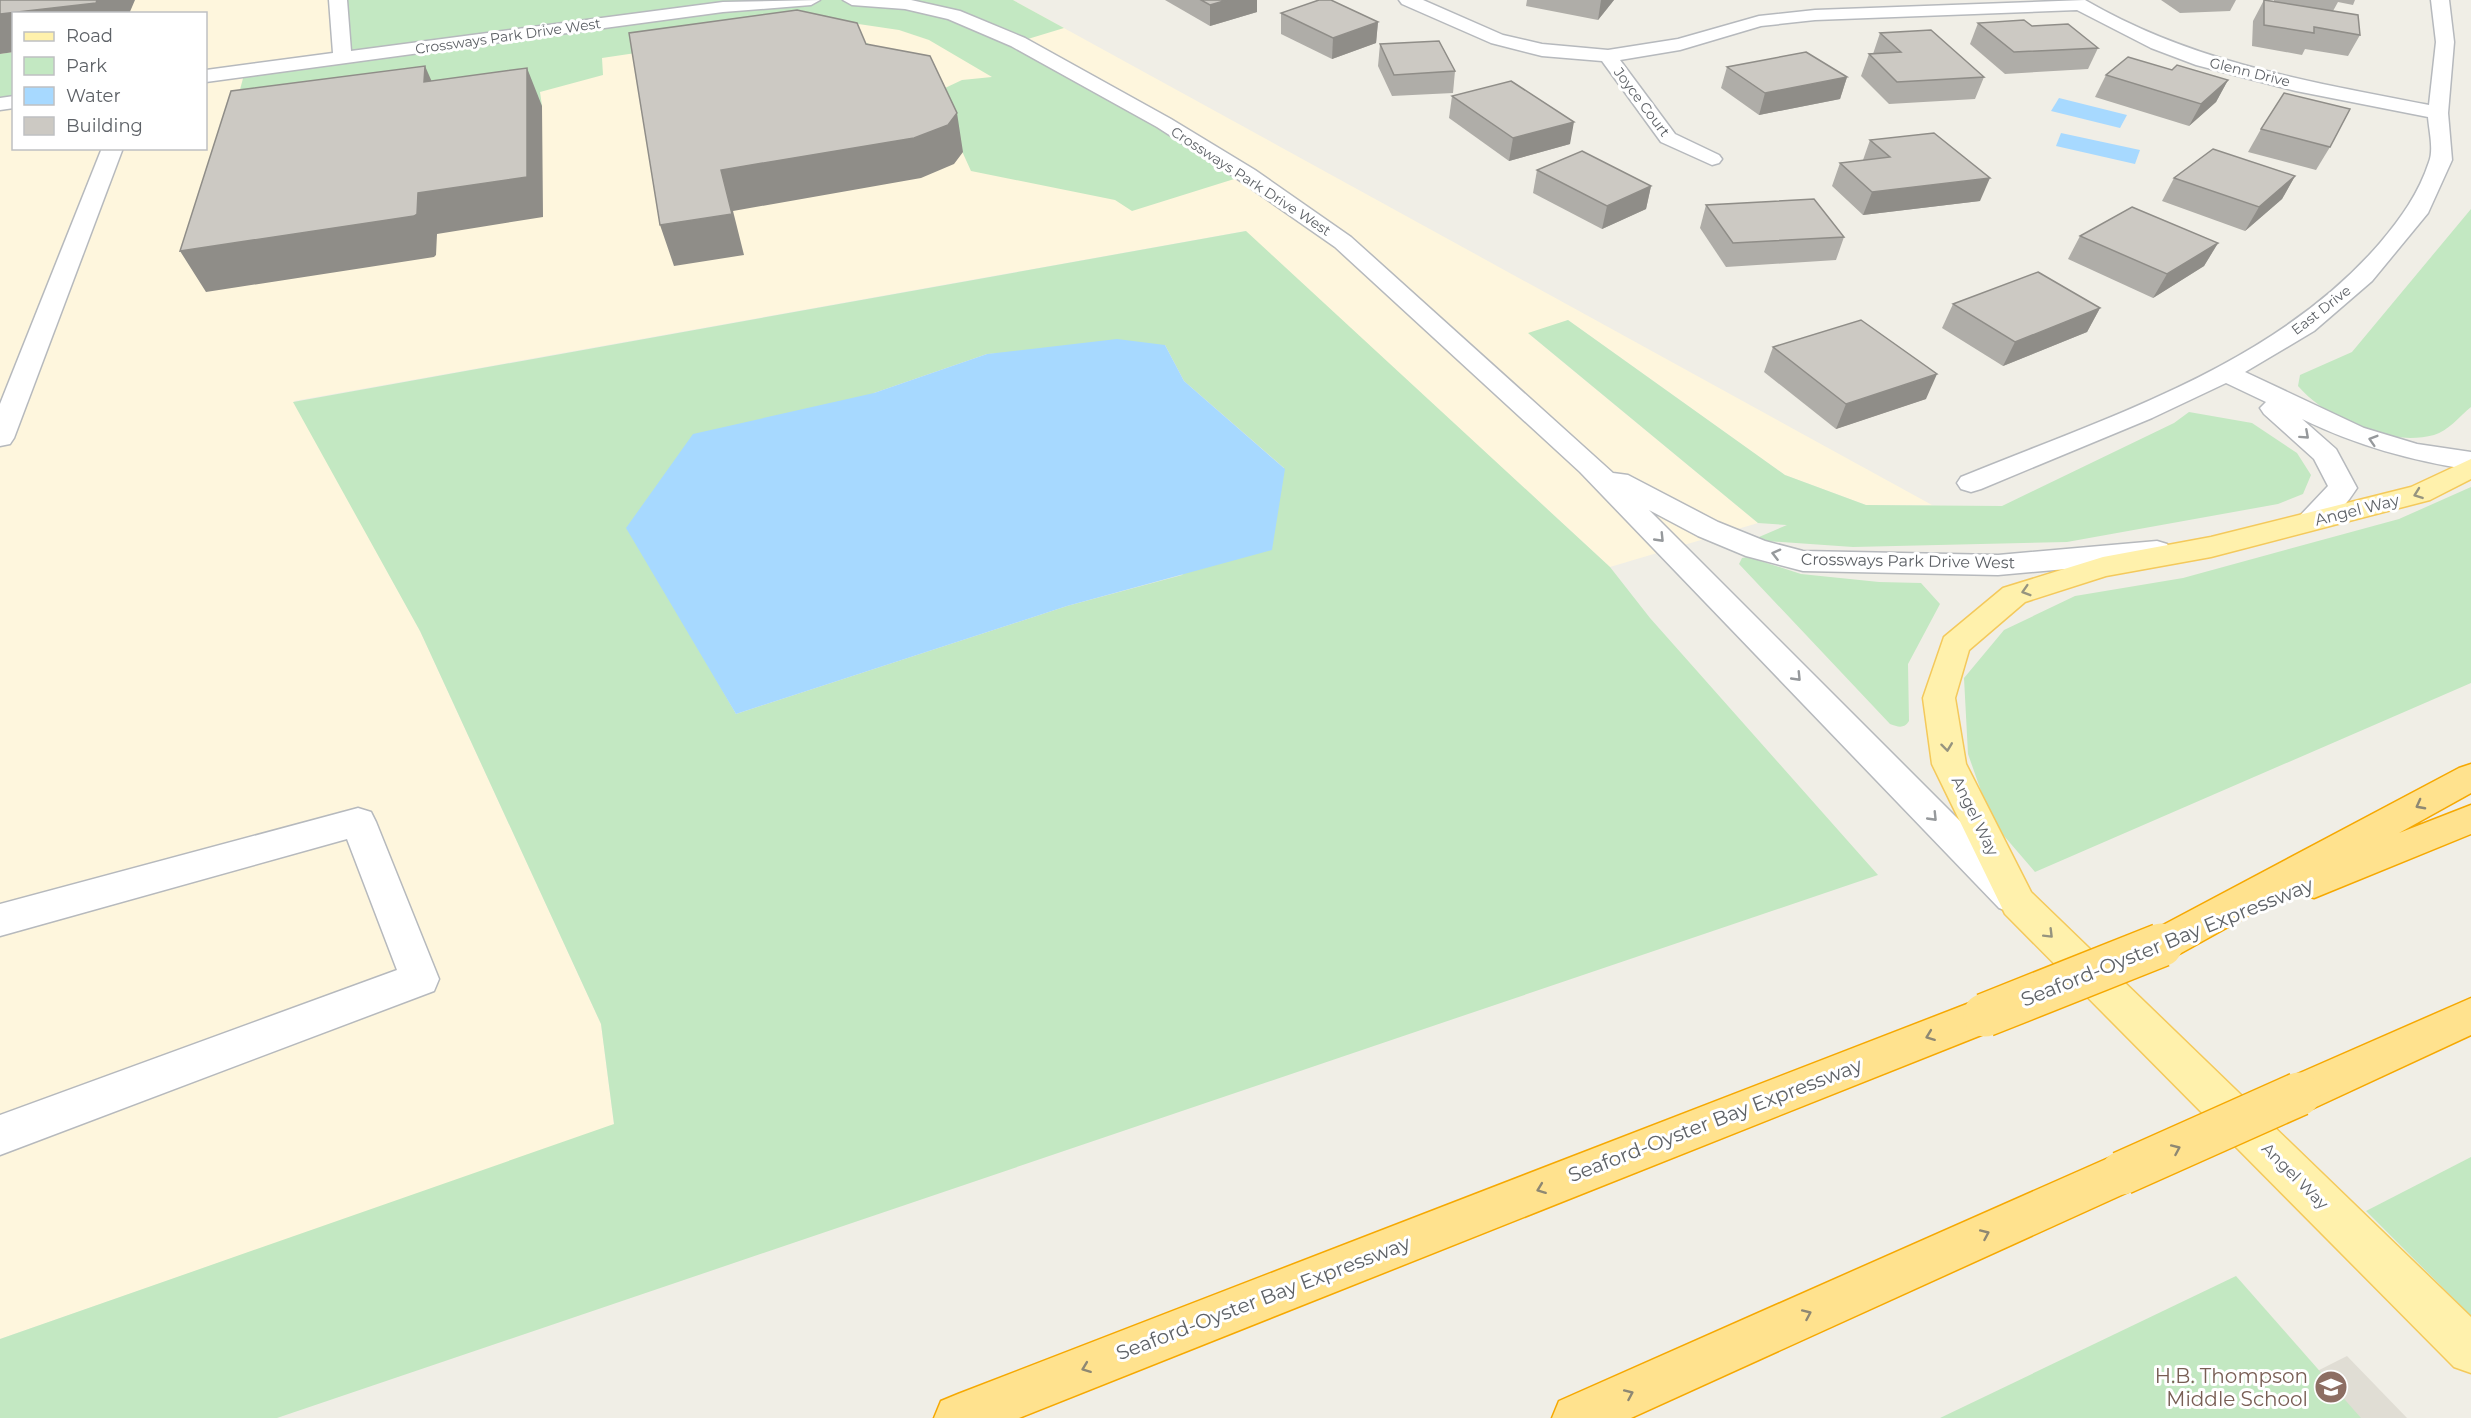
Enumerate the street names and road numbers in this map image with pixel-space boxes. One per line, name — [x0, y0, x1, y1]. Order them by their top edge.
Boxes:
street label: Crossways Park Drive West — [414, 14, 602, 58]
street label: Glenn Drive — [2208, 53, 2292, 91]
street label: Joyce Court — [1609, 63, 1674, 140]
street label: Crossways Park Drive West — [1167, 122, 1335, 240]
street label: East Drive — [2288, 281, 2354, 339]
street label: Angel Way — [2313, 490, 2401, 530]
street label: Crossways Park Drive West — [1801, 550, 2016, 572]
street label: Angel Way — [1948, 773, 2003, 859]
street label: Seaford-Oyster Bay Expressway — [2017, 872, 2317, 1012]
street label: Seaford-Oyster Bay Expressway — [1565, 1053, 1866, 1187]
street label: Angel Way — [2258, 1139, 2332, 1213]
street label: Seaford-Oyster Bay Expressway — [1113, 1231, 1414, 1365]

